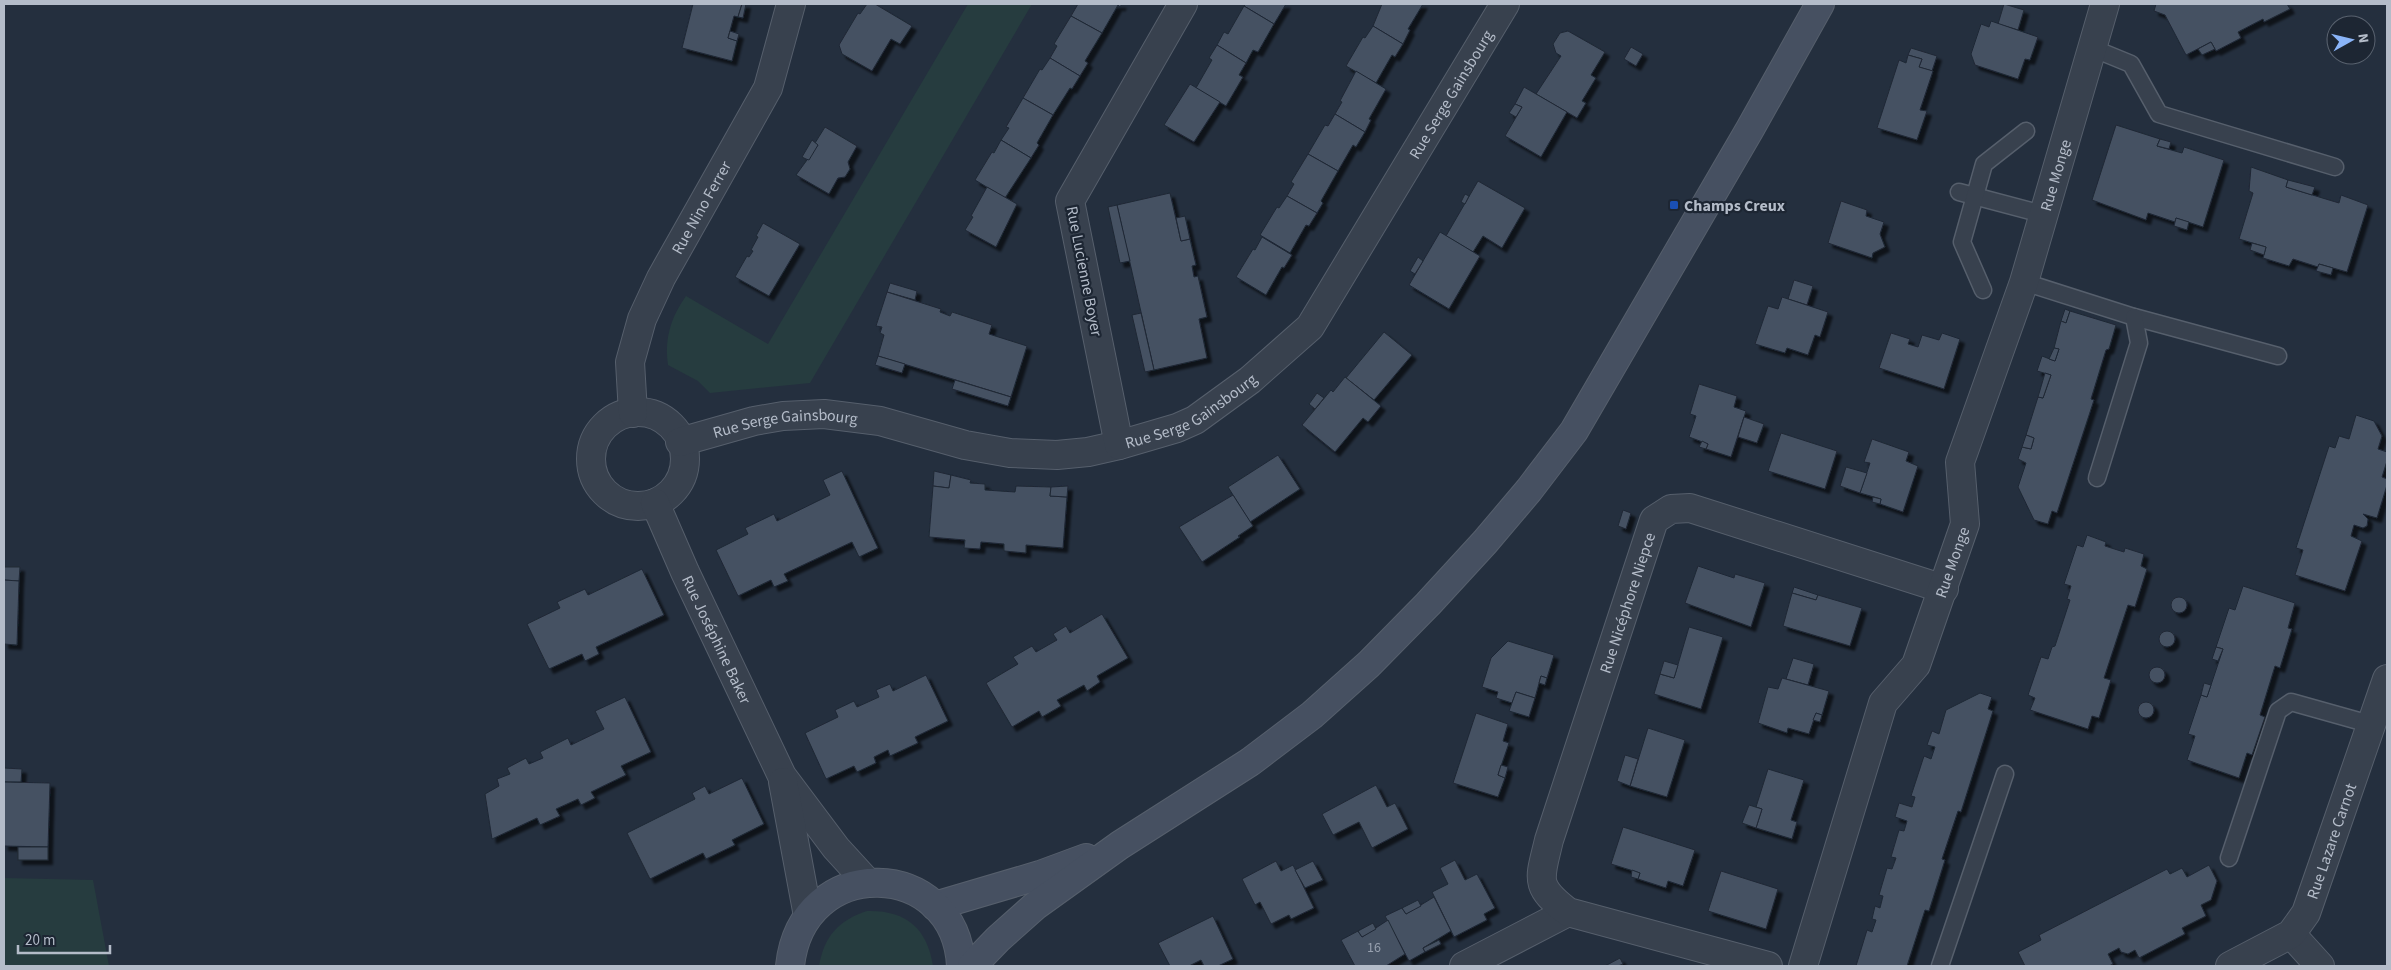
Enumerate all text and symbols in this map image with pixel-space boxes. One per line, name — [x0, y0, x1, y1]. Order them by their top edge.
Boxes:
north arrow — [2326, 15, 2376, 65]
street label: Rue Serge Gainsbourg — [1404, 26, 1499, 163]
text: N — [2352, 32, 2373, 44]
street label: Rue Monge — [2035, 137, 2077, 214]
street label: Rue Nino Ferrer — [667, 157, 737, 259]
place label: Champs Creux — [1684, 195, 1785, 217]
marker: Champs Creux — [1668, 199, 1680, 211]
street label: Rue Lucienne Boyer — [1061, 204, 1107, 339]
street label: Rue Serge Gainsbourg — [1123, 369, 1262, 455]
street label: Rue Serge Gainsbourg — [710, 404, 859, 444]
street label: Rue Monge — [1930, 524, 1975, 601]
street label: Rue Nicéphore Niepce — [1594, 530, 1661, 676]
street label: Rue Joséphine Baker — [676, 572, 756, 708]
street label: Rue Lazare Carnot — [2302, 780, 2362, 902]
scale bar — [18, 922, 110, 954]
text: 20 m — [25, 930, 55, 951]
house number: 16 — [1367, 938, 1381, 958]

